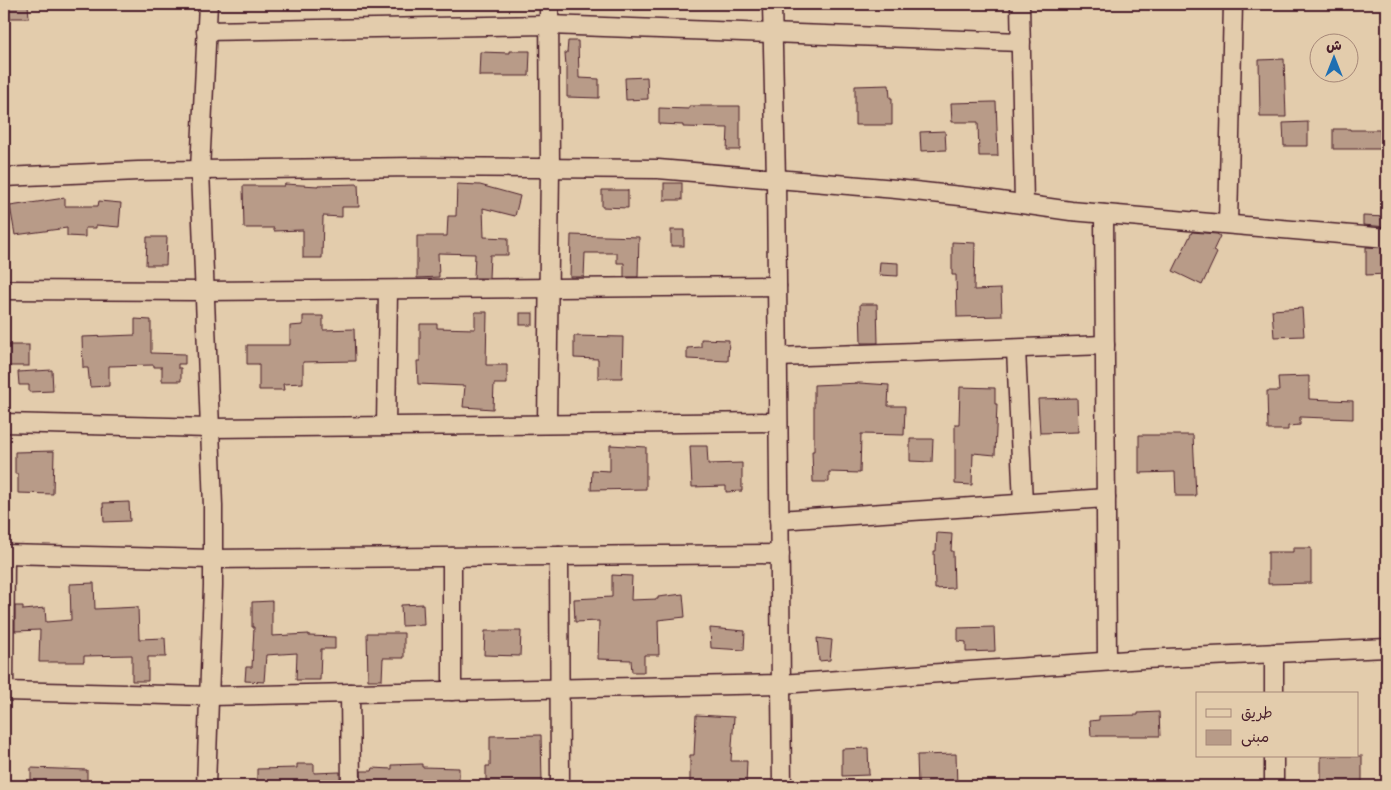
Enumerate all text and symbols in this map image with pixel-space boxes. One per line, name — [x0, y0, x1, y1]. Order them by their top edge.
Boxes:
north arrow — [1308, 32, 1358, 82]
text: ش — [1326, 34, 1342, 55]
legend — [1196, 692, 1358, 758]
text: طريق — [1241, 700, 1273, 723]
text: مبنى — [1241, 724, 1269, 747]

